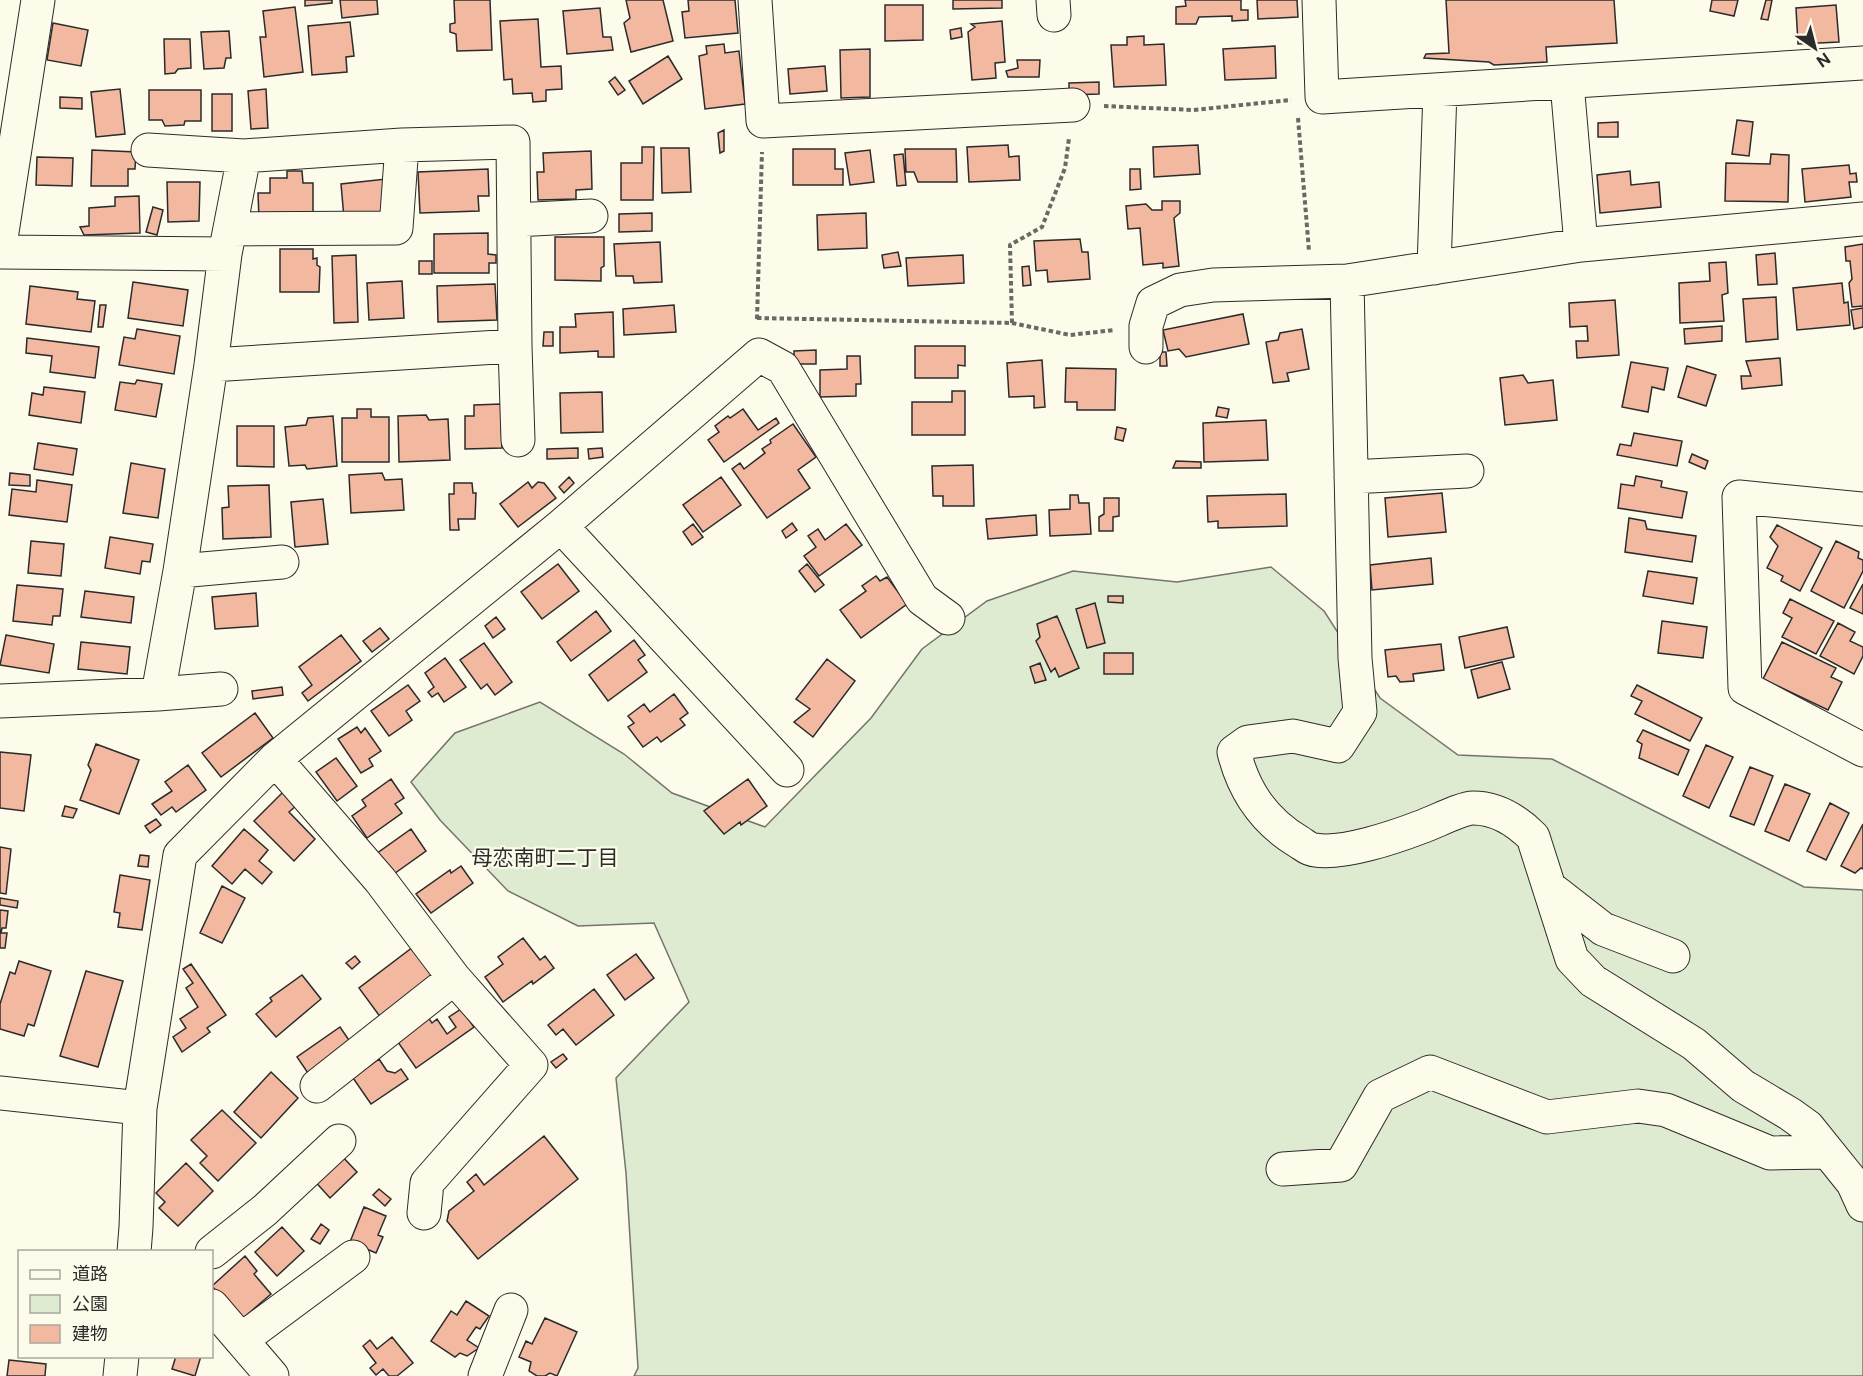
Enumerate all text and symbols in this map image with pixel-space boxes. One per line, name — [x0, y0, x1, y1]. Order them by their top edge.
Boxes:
north arrow — [1785, 18, 1845, 78]
text: N — [1813, 49, 1834, 71]
district label: 母恋南町二丁目 — [472, 845, 619, 870]
legend — [18, 1250, 213, 1358]
text: 道路 — [72, 1263, 108, 1284]
text: 公園 — [72, 1293, 108, 1314]
text: 建物 — [72, 1323, 108, 1344]

